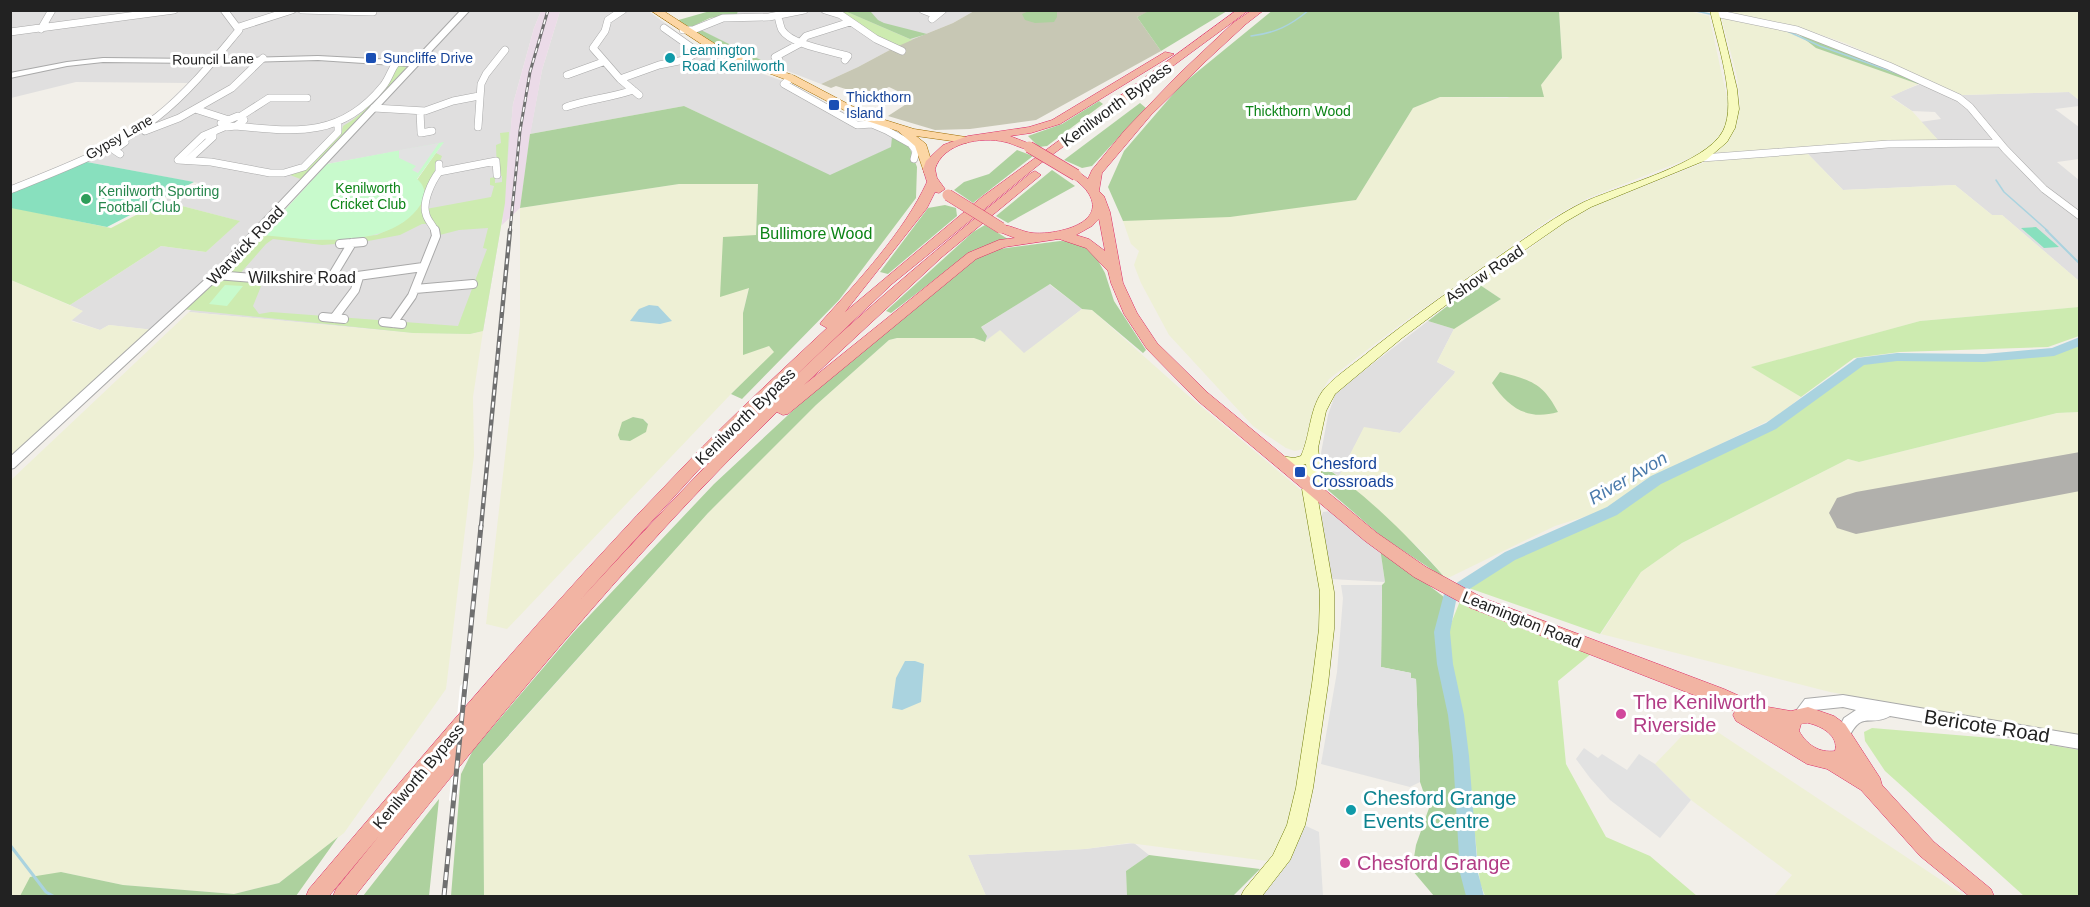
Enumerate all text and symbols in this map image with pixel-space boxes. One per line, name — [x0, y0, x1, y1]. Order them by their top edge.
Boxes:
place label: Leamington Road Kenilworth — [682, 42, 785, 74]
street label: Rouncil Lane — [172, 50, 254, 68]
place label: Suncliffe Drive — [383, 50, 473, 66]
marker: Suncliffe Drive — [364, 51, 378, 65]
marker: Leamington Road Kenilworth — [663, 51, 677, 65]
street label: Kenilworth Bypass — [1058, 59, 1175, 150]
place label: Thickthorn Island — [846, 89, 911, 121]
marker: Thickthorn Island — [827, 98, 841, 112]
park label: Thickthorn Wood — [1245, 103, 1351, 119]
street label: Gypsy Lane — [83, 111, 156, 163]
park label: Kenilworth Cricket Club — [330, 180, 406, 212]
place label: Kenilworth Sporting Football Club — [98, 183, 219, 215]
marker: Kenilworth Sporting Football Club — [79, 192, 93, 206]
street label: Warwick Road — [204, 203, 287, 288]
park label: Bullimore Wood — [760, 225, 872, 242]
street label: Ashow Road — [1442, 242, 1527, 307]
street label: Wilkshire Road — [248, 269, 356, 286]
street label: Kenilworth Bypass — [692, 365, 799, 468]
water label: River Avon — [1585, 448, 1671, 508]
place label: Chesford Crossroads — [1312, 455, 1394, 490]
marker: Chesford Crossroads — [1293, 465, 1307, 479]
street label: Leamington Road — [1460, 588, 1584, 651]
place label: The Kenilworth Riverside — [1633, 691, 1766, 736]
street label: Bericote Road — [1923, 705, 2051, 747]
marker: The Kenilworth Riverside — [1614, 707, 1628, 721]
street label: Kenilworth Bypass — [370, 720, 467, 832]
place label: Chesford Grange Events Centre — [1363, 787, 1516, 832]
marker: Chesford Grange Events Centre — [1344, 803, 1358, 817]
place label: Chesford Grange — [1357, 852, 1510, 874]
marker: Chesford Grange — [1338, 856, 1352, 870]

